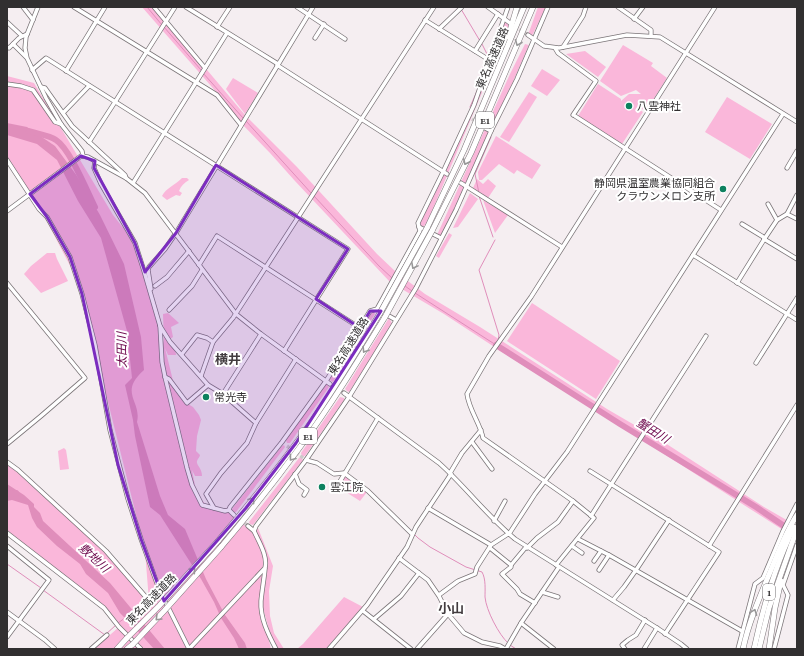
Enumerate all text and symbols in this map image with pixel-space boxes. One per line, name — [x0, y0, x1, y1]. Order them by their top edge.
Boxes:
street label: 東名高速道路 — [474, 25, 510, 91]
one-way arrow — [514, 39, 522, 46]
place label: 八雲神社 — [637, 100, 681, 112]
marker: 八雲神社 — [624, 101, 634, 111]
road number: E1 — [476, 112, 494, 128]
one-way arrow — [463, 158, 471, 166]
place label: 静岡県温室農業協同組合 クラウンメロン支所 — [594, 177, 716, 202]
marker: 静岡県温室農業協同組合 クラウンメロン支所 — [718, 184, 728, 194]
one-way arrow — [411, 262, 419, 269]
street label: 東名高速道路 — [325, 315, 371, 377]
water label: 太田川 — [115, 330, 129, 368]
one-way arrow — [362, 346, 369, 353]
district label: 横井 — [215, 352, 241, 367]
place label: 常光寺 — [214, 391, 247, 403]
marker: 常光寺 — [201, 392, 211, 402]
water label: 蟹田川 — [634, 416, 674, 448]
road number: E1 — [299, 428, 317, 444]
one-way arrow — [290, 453, 297, 460]
place label: 雲江院 — [330, 481, 363, 493]
marker: 雲江院 — [317, 482, 327, 492]
one-way arrow — [247, 498, 254, 505]
water label: 敷地川 — [76, 541, 113, 577]
one-way arrow — [188, 567, 195, 574]
street label: 東名高速道路 — [124, 571, 178, 627]
road number: 1 — [763, 584, 775, 600]
district label: 小山 — [438, 601, 464, 616]
one-way arrow — [750, 609, 758, 616]
one-way arrow — [155, 613, 163, 621]

